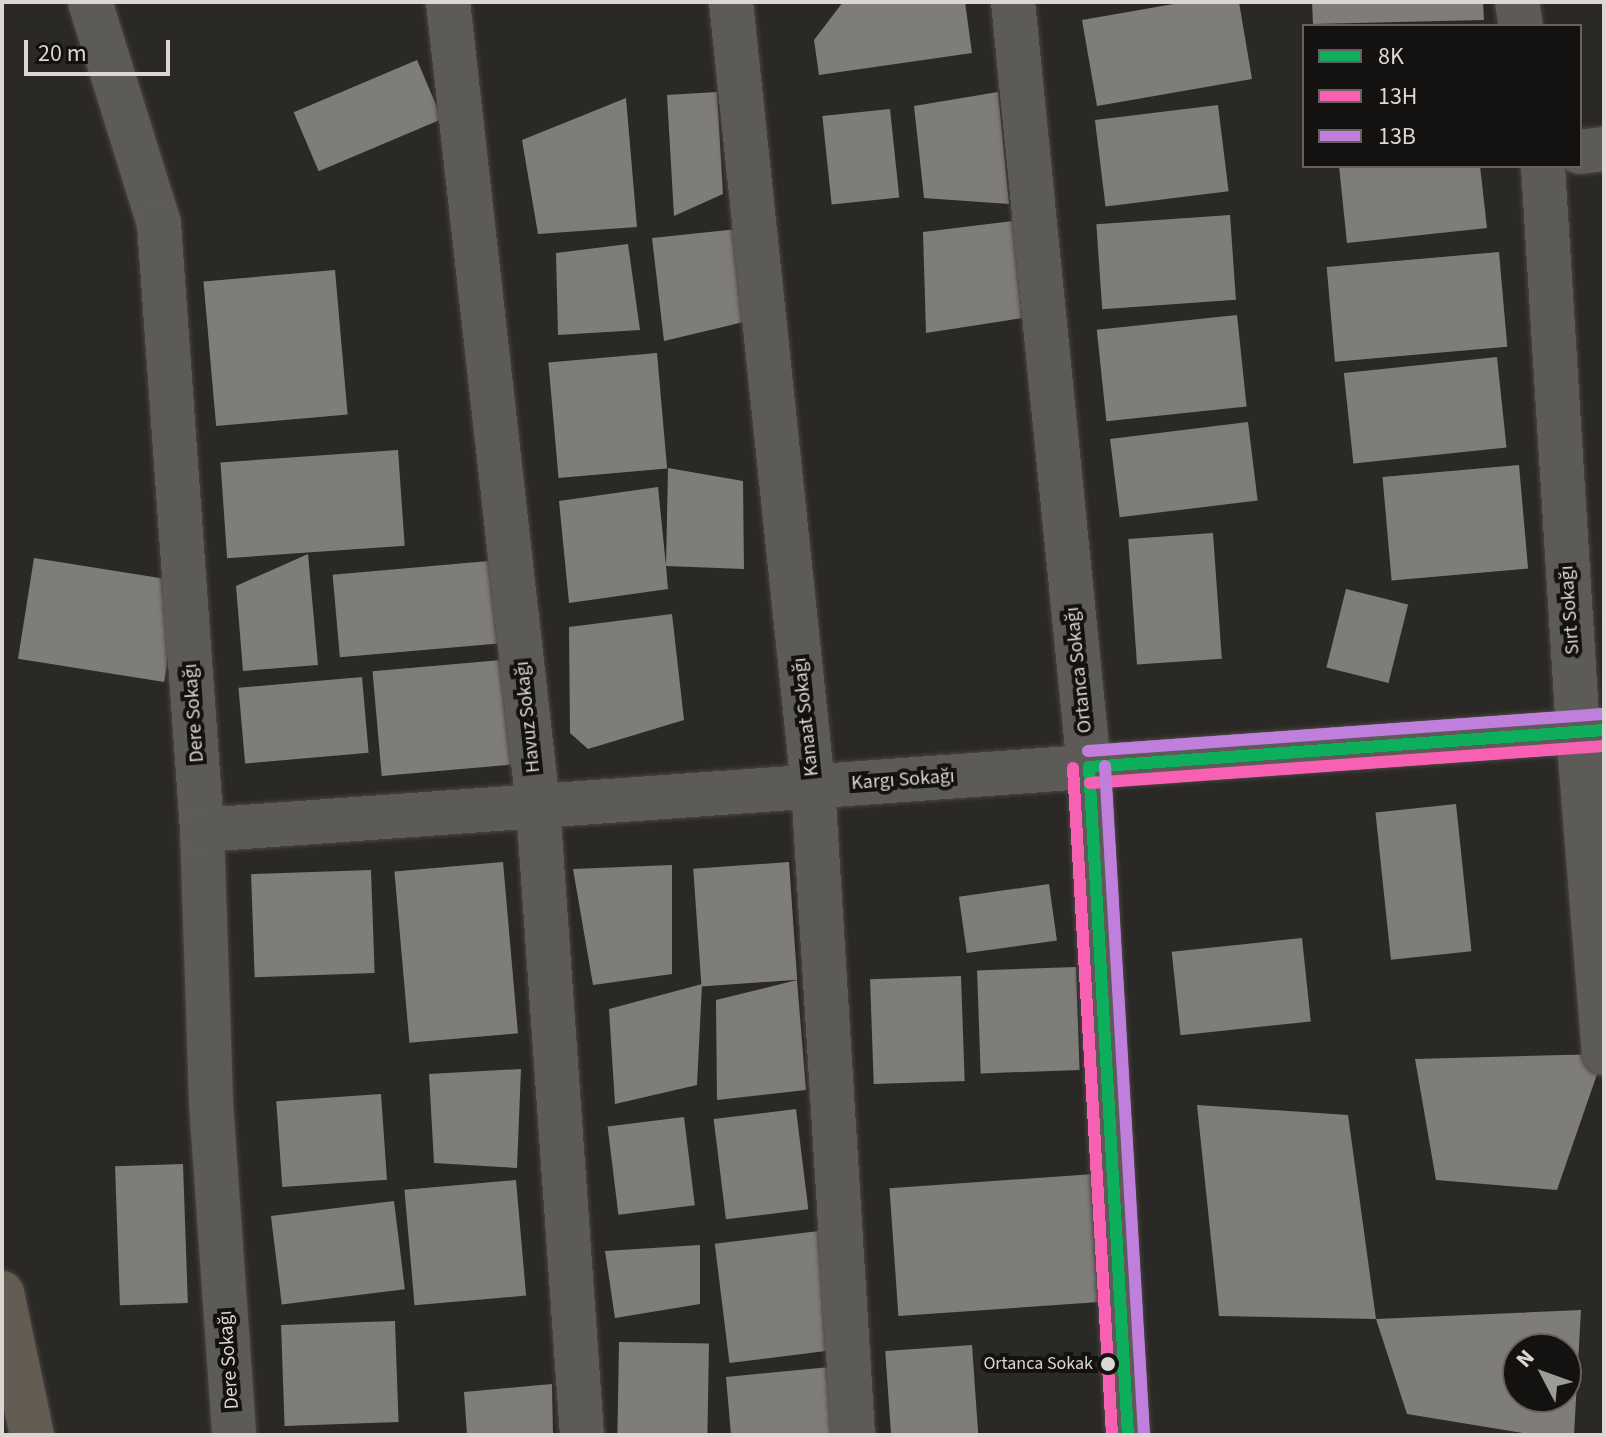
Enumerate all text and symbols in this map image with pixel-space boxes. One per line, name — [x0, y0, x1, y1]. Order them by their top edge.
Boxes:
scale bar — [28, 24, 174, 74]
legend — [1302, 24, 1582, 168]
text: 20 m — [38, 36, 87, 71]
text: 8K — [1378, 39, 1404, 74]
text: 13H — [1378, 79, 1418, 114]
text: 13B — [1378, 119, 1416, 154]
street label: Sırt Sokağı — [1555, 564, 1585, 656]
street label: Ortanca Sokağı — [1060, 606, 1098, 734]
street label: Kanaat Sokağı — [788, 656, 824, 778]
street label: Havuz Sokağı — [510, 660, 546, 774]
street label: Dere Sokağı — [179, 663, 209, 763]
street label: Kargı Sokağı — [850, 764, 956, 796]
street label: Dere Sokağı — [214, 1310, 244, 1410]
north arrow — [1502, 1333, 1582, 1413]
text: N — [1509, 1343, 1542, 1375]
place label: Ortanca Sokak — [983, 1353, 1093, 1375]
marker: Ortanca Sokak — [1100, 1356, 1116, 1372]

